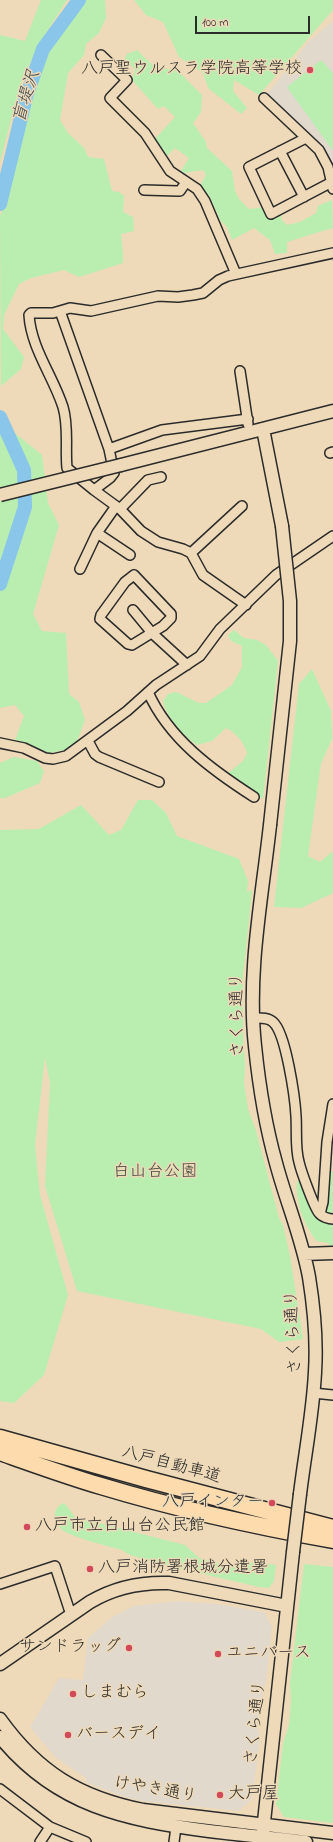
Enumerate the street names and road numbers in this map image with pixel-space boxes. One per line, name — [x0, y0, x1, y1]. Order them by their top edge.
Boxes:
street label: さくら通り — [228, 972, 250, 1058]
street label: さくら通り — [283, 1289, 307, 1375]
street label: 八戸自動車道 — [119, 1443, 223, 1489]
street label: さくら通り — [242, 1680, 272, 1766]
street label: けやき通り — [111, 1774, 199, 1808]

